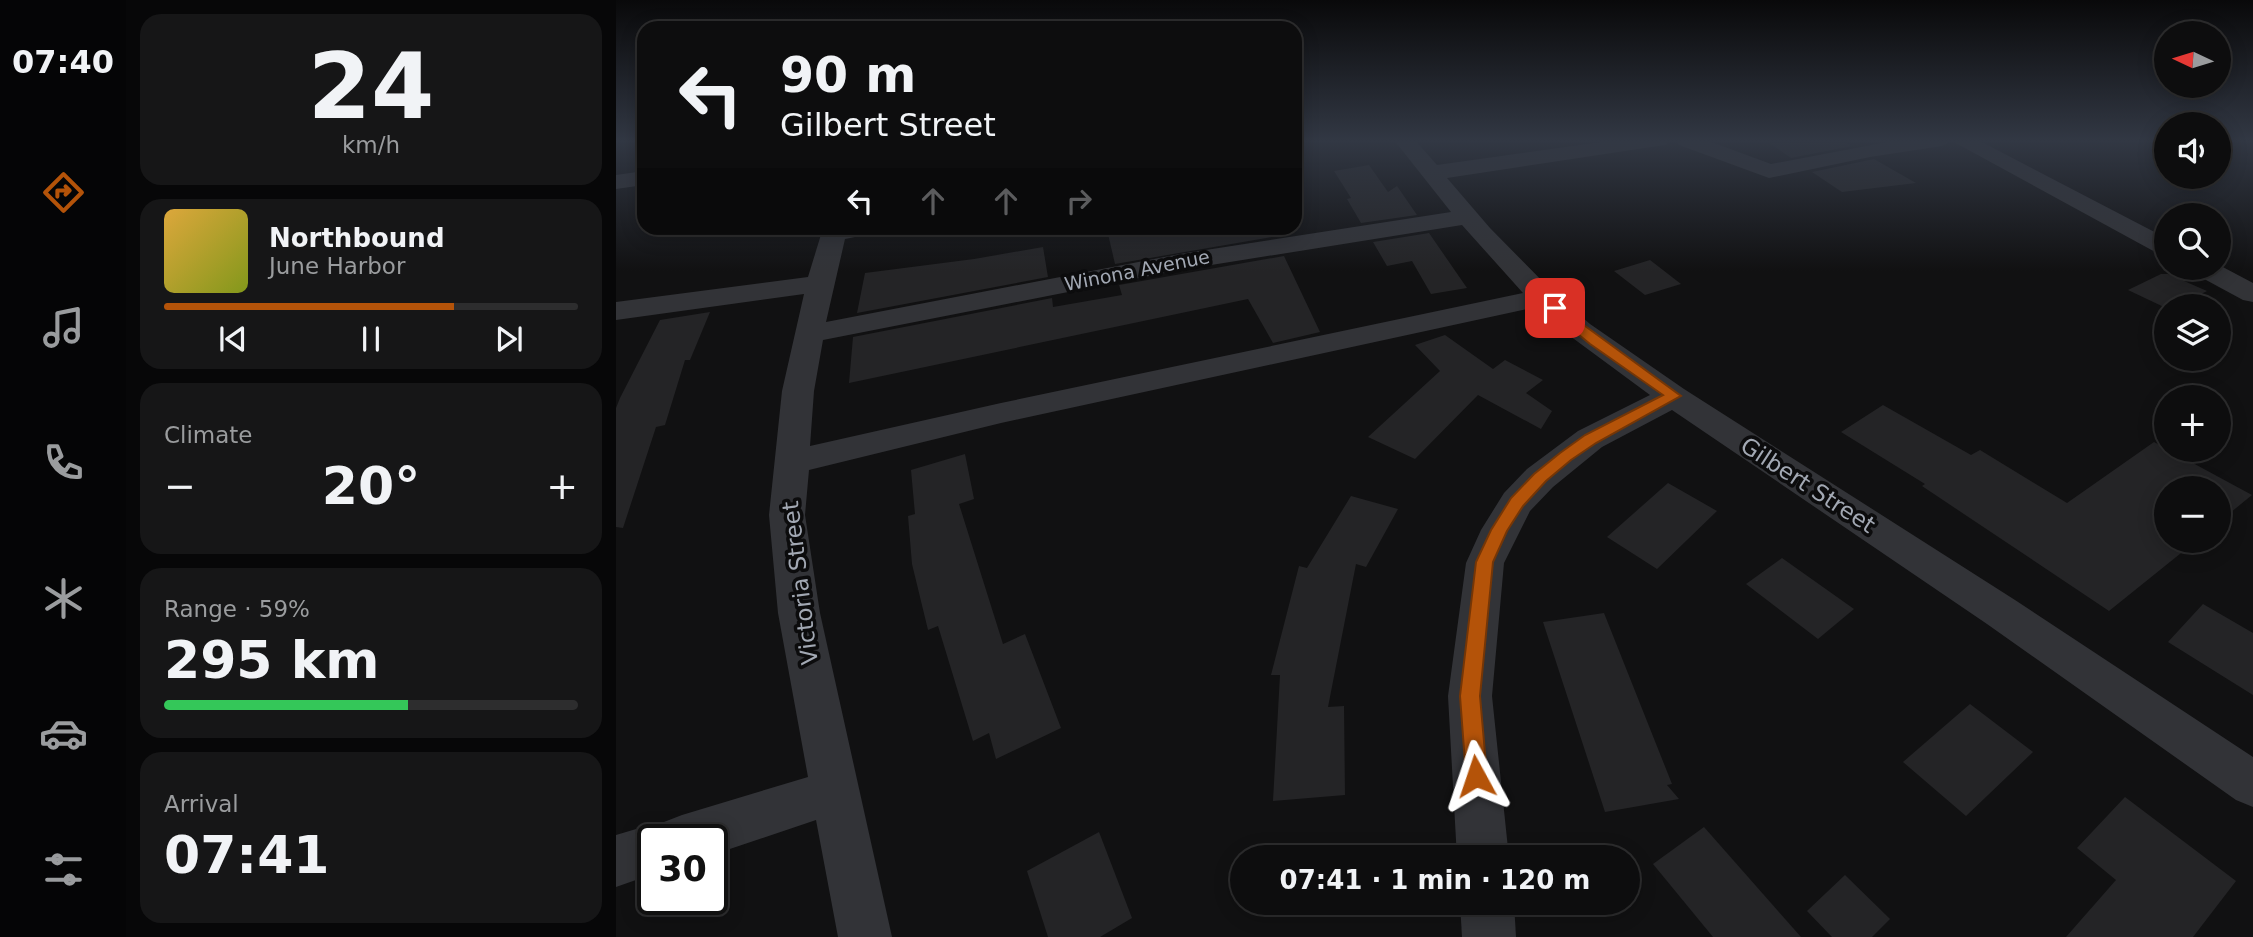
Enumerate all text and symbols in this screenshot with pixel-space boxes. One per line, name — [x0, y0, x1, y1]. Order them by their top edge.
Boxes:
north arrow — [2154, 21, 2231, 98]
map controls — [2154, 21, 2231, 553]
text: 24 — [308, 34, 434, 139]
text: 07:40 — [12, 43, 114, 81]
text: 90 m — [780, 47, 916, 104]
icon: left — [665, 49, 756, 140]
text: Gilbert Street — [780, 106, 996, 144]
button: sound — [2154, 112, 2231, 189]
text: km/h — [342, 132, 400, 158]
icon: directions — [39, 168, 88, 217]
icon: left — [841, 182, 879, 220]
icon: ahead — [914, 182, 952, 220]
icon: ahead — [987, 182, 1025, 220]
icon: right — [1060, 182, 1098, 220]
button: search — [2154, 203, 2231, 280]
text: Northbound — [269, 223, 445, 253]
street label: Winona Avenue — [1062, 245, 1212, 295]
text: June Harbor — [269, 253, 405, 279]
pin — [1525, 278, 1585, 338]
icon: arrive — [1536, 289, 1574, 327]
button: layers — [2154, 294, 2231, 371]
icon: music — [39, 303, 88, 352]
icon: previous — [214, 320, 252, 358]
icon: pause — [352, 320, 390, 358]
icon: next — [490, 320, 528, 358]
button: + — [2154, 385, 2231, 462]
text: Climate — [164, 422, 253, 448]
street label: Gilbert Street — [1736, 432, 1880, 538]
icon: phone — [39, 438, 88, 487]
text: 20° — [322, 456, 420, 516]
text: − — [164, 464, 196, 508]
text: + — [546, 464, 578, 508]
button: − — [2154, 476, 2231, 553]
street label: Victoria Street — [777, 500, 823, 666]
icon: climate — [39, 574, 88, 623]
text: Range · 59% — [164, 596, 310, 622]
text: 295 km — [164, 630, 379, 690]
icon: car — [39, 709, 88, 758]
position arrow — [1439, 739, 1513, 813]
text: Arrival — [164, 791, 239, 817]
speed limit sign: 30 — [637, 824, 728, 915]
text: 07:41 — [164, 825, 330, 885]
icon: filters — [39, 845, 88, 894]
text: 07:41 · 1 min · 120 m — [1280, 865, 1590, 895]

